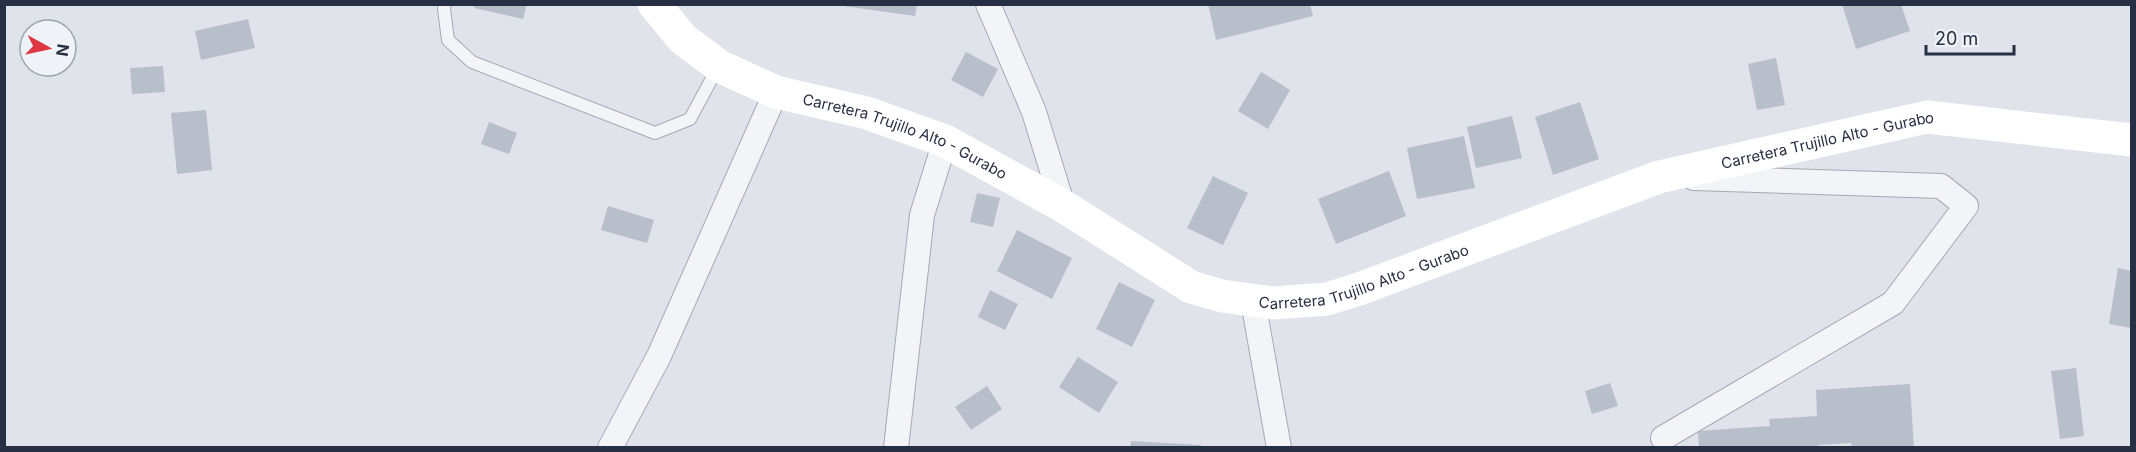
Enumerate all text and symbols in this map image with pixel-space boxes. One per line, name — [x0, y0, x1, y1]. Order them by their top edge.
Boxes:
north arrow — [18, 18, 78, 78]
scale bar — [1926, 18, 2014, 56]
text: 20 m — [1935, 28, 1978, 49]
text: N — [52, 43, 74, 58]
street label: Carretera Trujillo Alto - Gurabo — [801, 89, 1011, 183]
street label: Carretera Trujillo Alto - Gurabo — [1719, 107, 1935, 172]
street label: Carretera Trujillo Alto - Gurabo — [1257, 240, 1471, 313]

